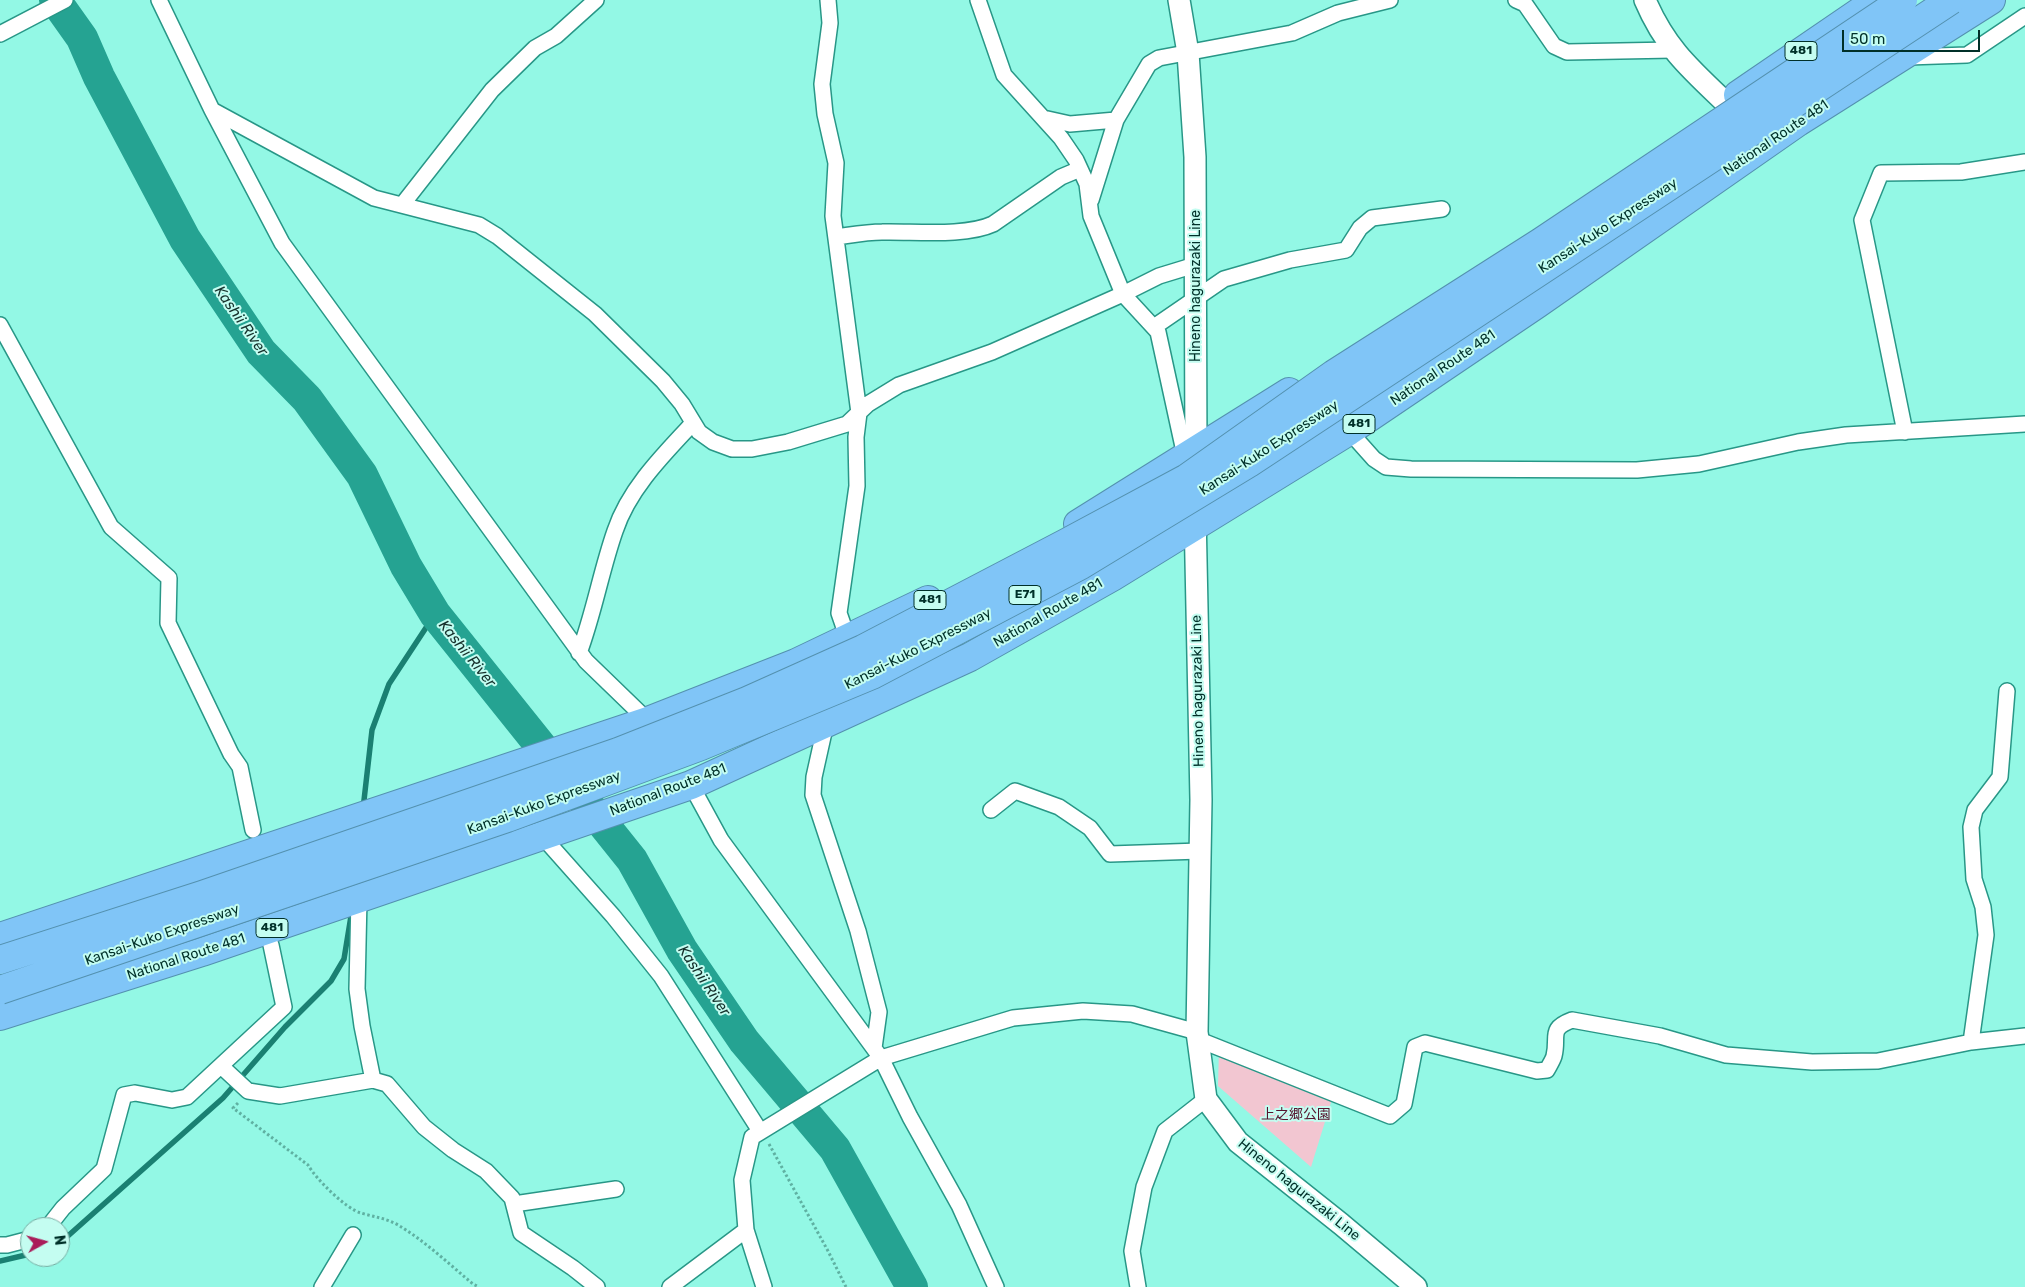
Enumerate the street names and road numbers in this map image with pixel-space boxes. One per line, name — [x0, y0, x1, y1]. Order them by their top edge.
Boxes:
road number: 481 — [1785, 41, 1817, 60]
street label: National Route 481 — [1720, 97, 1832, 179]
street label: Kansai-Kuko Expressway — [1535, 175, 1681, 277]
street label: Hineno hagurazaki Line — [1188, 210, 1204, 362]
street label: National Route 481 — [1387, 327, 1499, 409]
street label: Kansai-Kuko Expressway — [1196, 397, 1342, 499]
road number: 481 — [1343, 414, 1375, 434]
street label: National Route 481 — [990, 575, 1106, 651]
road number: E71 — [1009, 586, 1041, 604]
road number: 481 — [914, 590, 946, 610]
street label: Kansai-Kuko Expressway — [842, 605, 994, 693]
street label: Hineno hagurazaki Line — [1188, 615, 1208, 767]
street label: National Route 481 — [607, 760, 729, 820]
street label: Kansai-Kuko Expressway — [465, 767, 623, 839]
street label: Kansai-Kuko Expressway — [83, 901, 241, 969]
road number: 481 — [256, 918, 288, 938]
street label: National Route 481 — [125, 930, 247, 984]
street label: Hineno hagurazaki Line — [1235, 1136, 1363, 1244]

